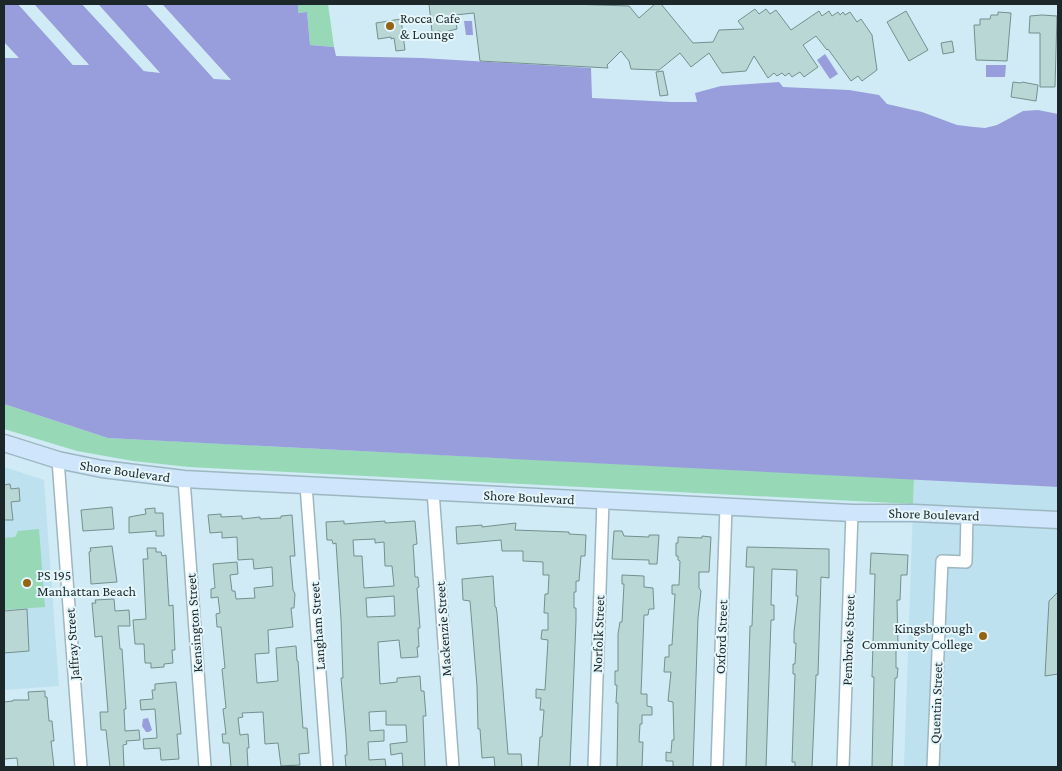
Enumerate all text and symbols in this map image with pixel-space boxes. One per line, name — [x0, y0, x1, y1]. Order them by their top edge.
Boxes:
place label: Rocca Cafe & Lounge — [400, 10, 460, 42]
marker: Rocca Cafe & Lounge — [384, 20, 396, 32]
street label: Shore Boulevard — [79, 457, 172, 485]
street label: Shore Boulevard — [483, 487, 576, 507]
street label: Shore Boulevard — [888, 504, 980, 524]
place label: PS 195 Manhattan Beach — [37, 567, 136, 599]
street label: Kensington Street — [183, 572, 205, 673]
marker: PS 195 Manhattan Beach — [21, 577, 33, 589]
street label: Langham Street — [306, 581, 328, 671]
street label: Mackenzie Street — [432, 581, 454, 677]
street label: Norfolk Street — [589, 594, 607, 673]
street label: Pembroke Street — [838, 594, 858, 686]
street label: Oxford Street — [712, 599, 730, 674]
street label: Jaffray Street — [61, 607, 83, 682]
place label: Kingsborough Community College — [862, 620, 973, 652]
marker: Kingsborough Community College — [977, 630, 989, 642]
street label: Quentin Street — [927, 662, 945, 744]

